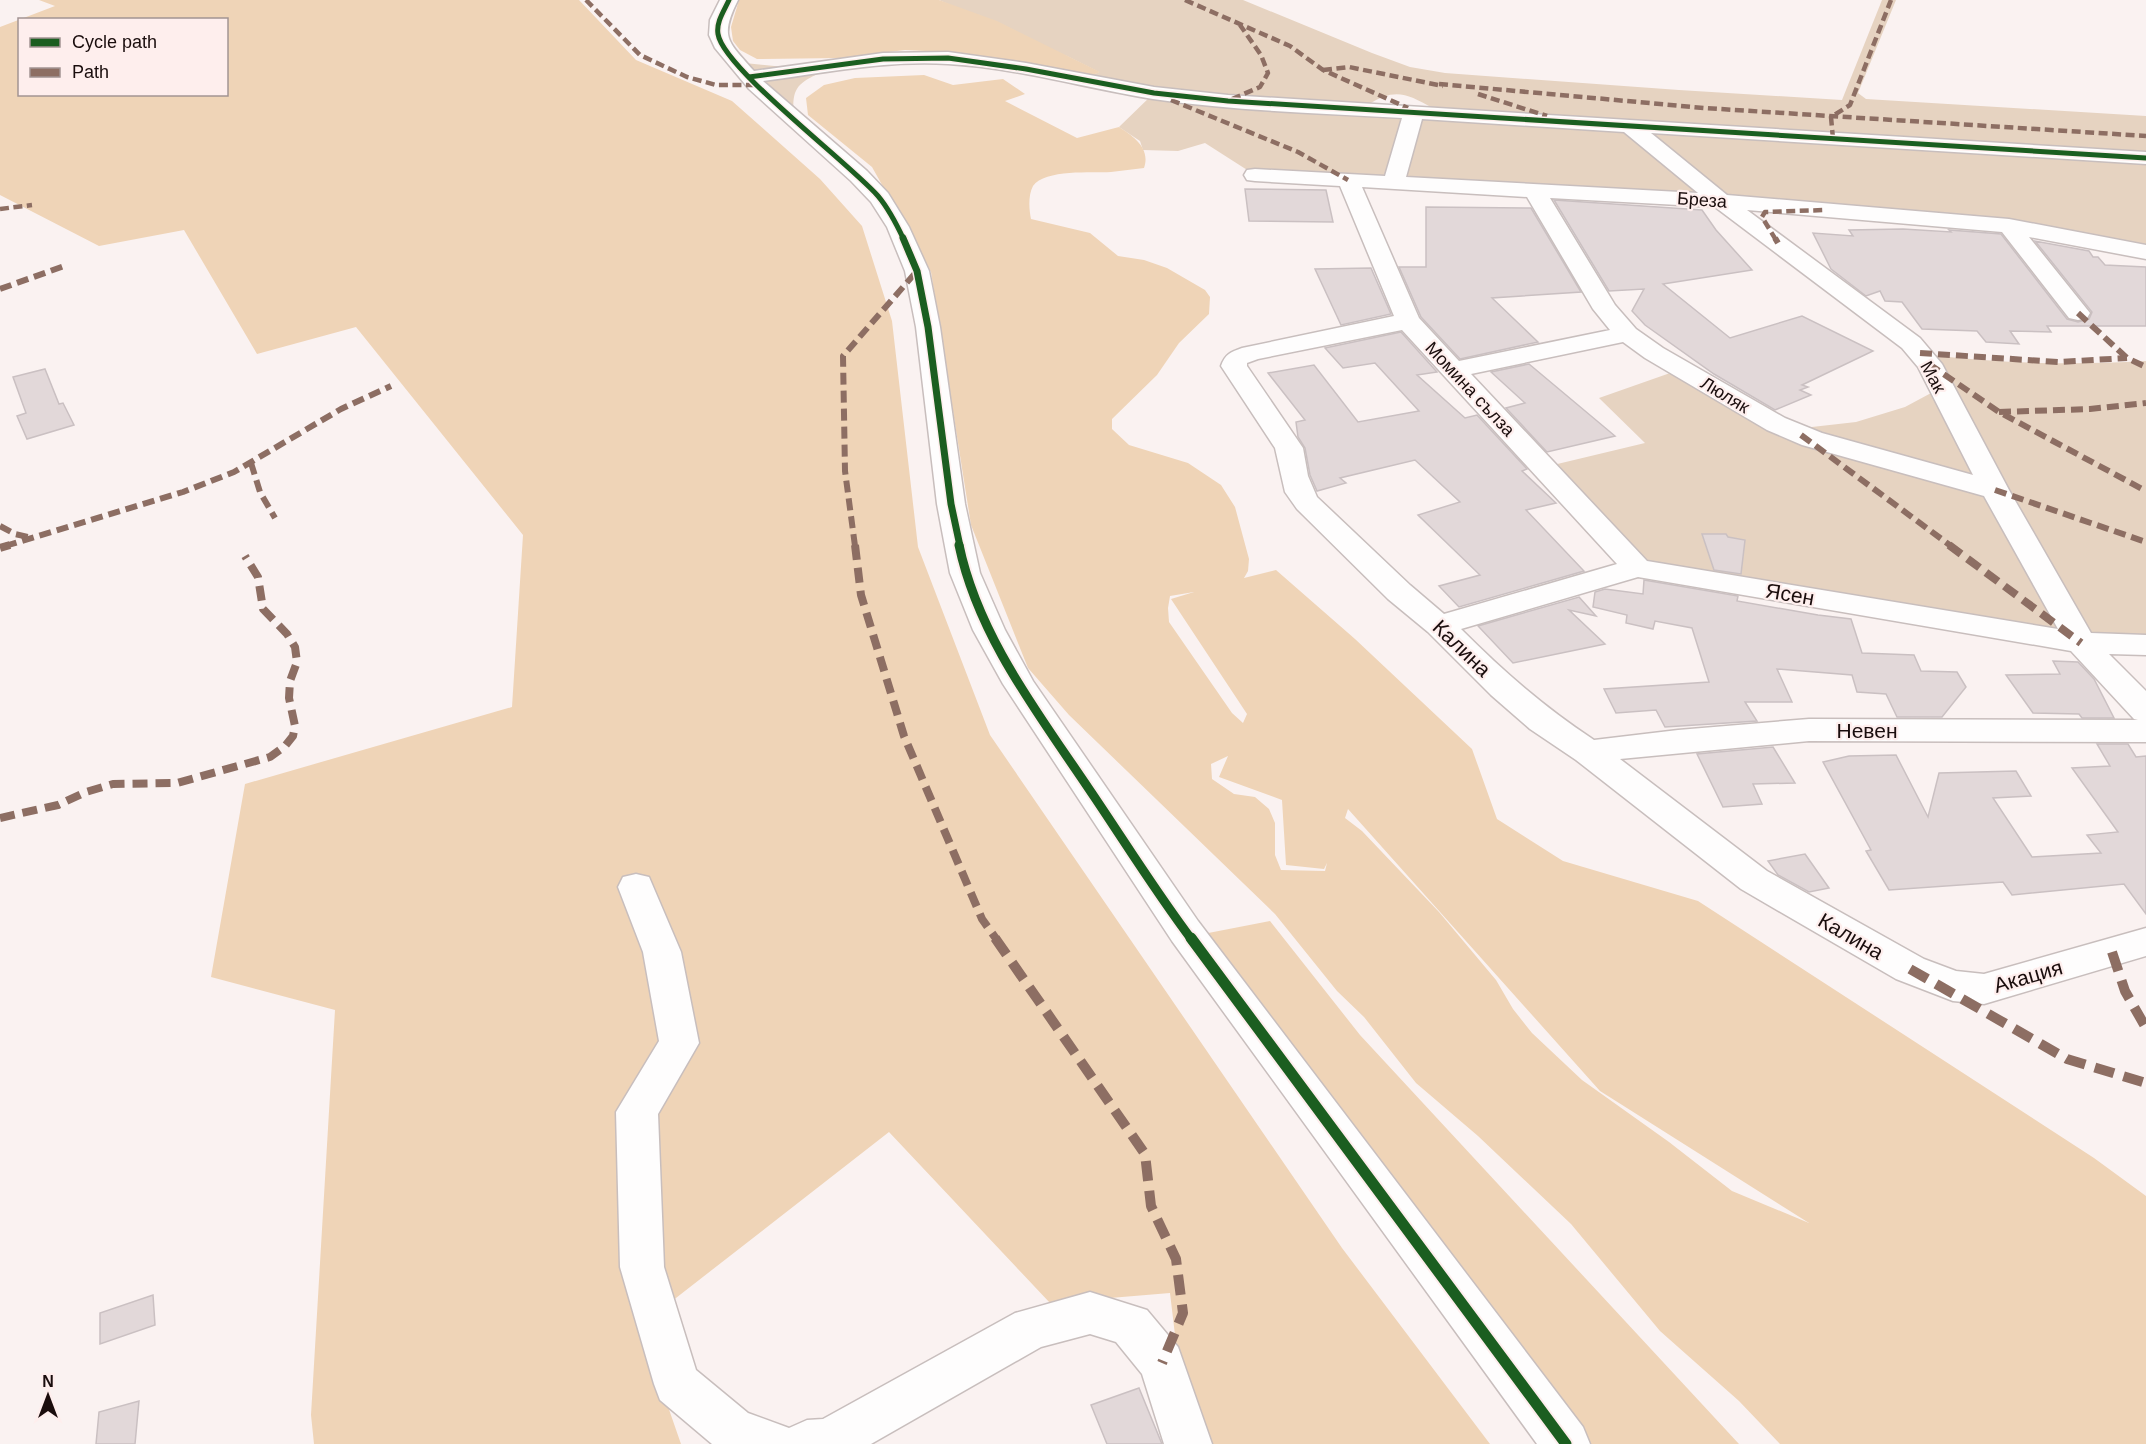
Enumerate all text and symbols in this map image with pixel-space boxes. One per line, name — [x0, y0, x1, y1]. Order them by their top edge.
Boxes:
legend — [18, 18, 228, 96]
text: Cycle path — [72, 32, 157, 52]
text: Path — [72, 62, 109, 82]
street label: Бреза — [1677, 188, 1728, 212]
street label: Момина сълза — [1421, 338, 1519, 441]
street label: Мак — [1916, 358, 1950, 396]
street label: Люляк — [1697, 373, 1753, 417]
street label: Ясен — [1764, 578, 1816, 610]
street label: Калина — [1428, 615, 1496, 681]
street label: Невен — [1836, 719, 1898, 742]
street label: Калина — [1814, 908, 1888, 964]
street label: Акация — [1991, 955, 2065, 997]
north arrow — [18, 1366, 78, 1426]
text: N — [42, 1373, 54, 1390]

